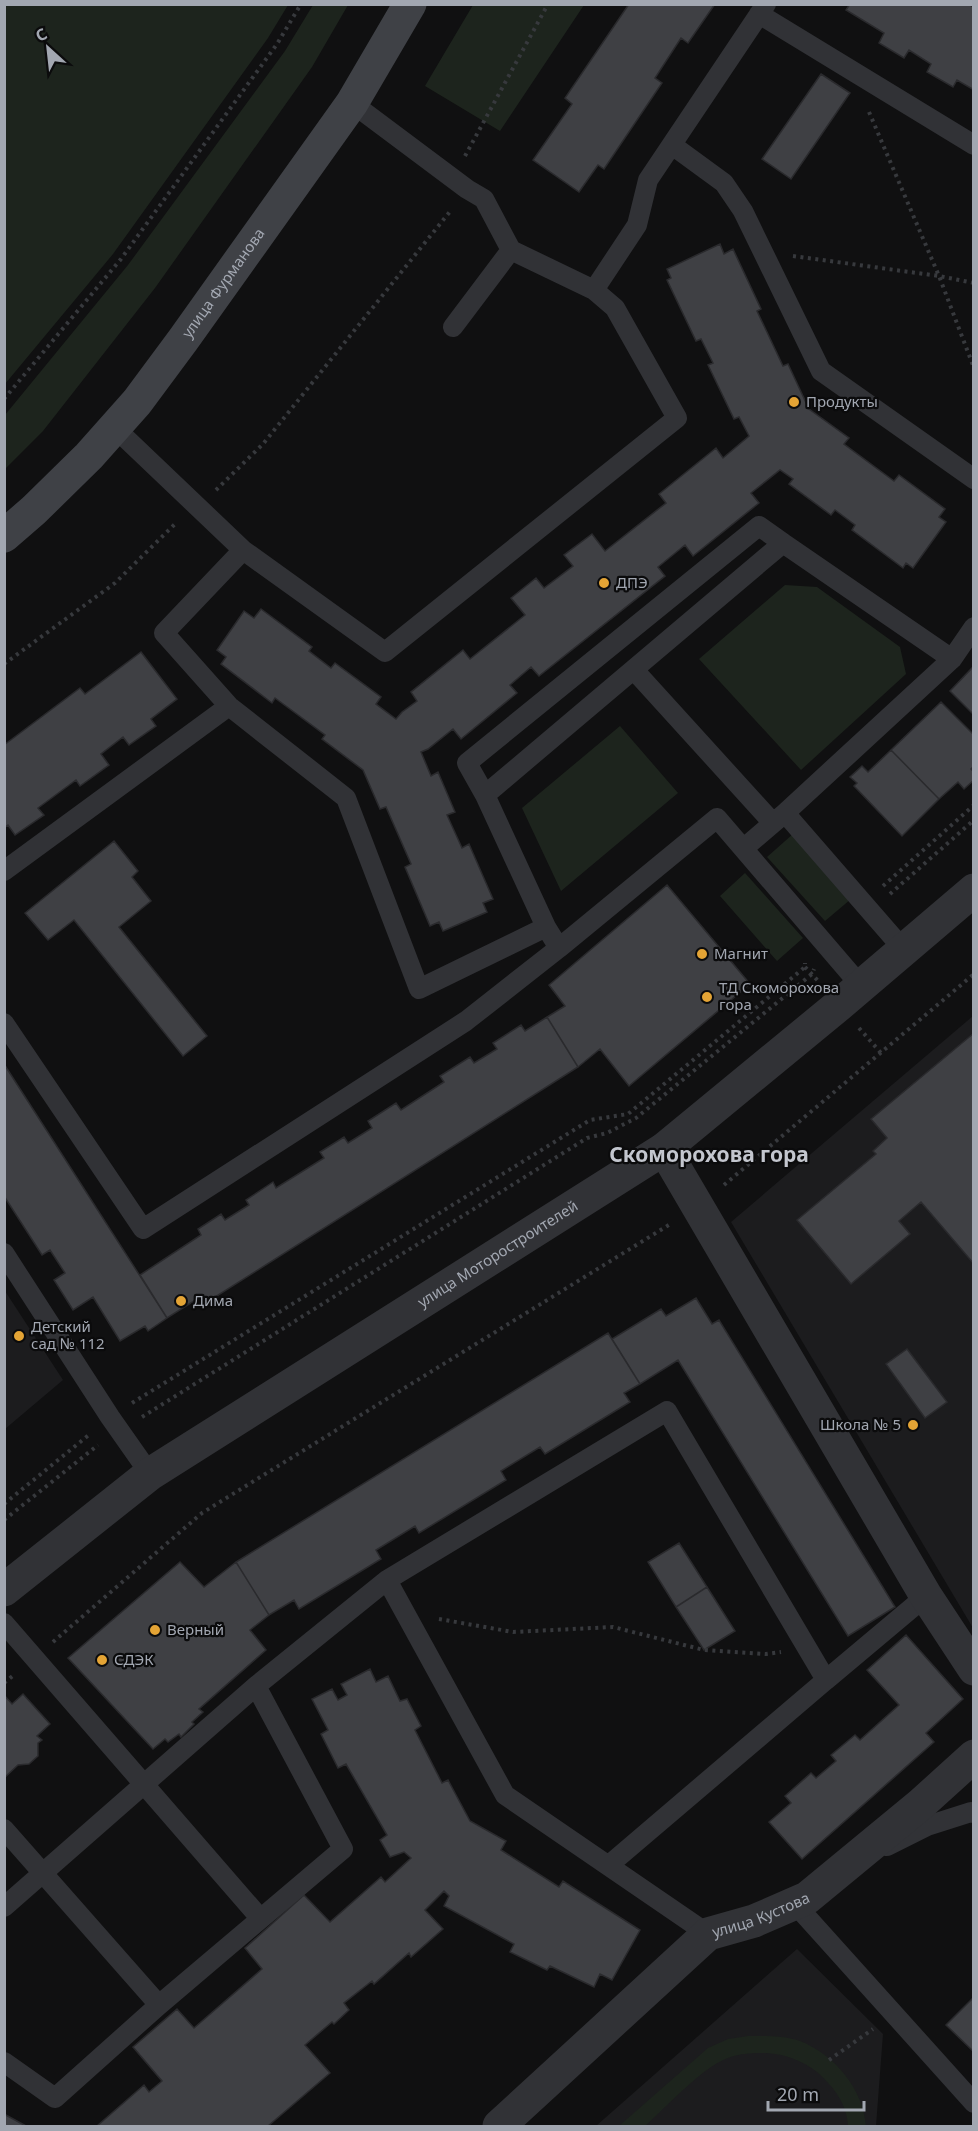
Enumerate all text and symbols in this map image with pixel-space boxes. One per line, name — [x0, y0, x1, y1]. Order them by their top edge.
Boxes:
north arrow — [18, 18, 78, 78]
text: С — [32, 22, 51, 47]
street label: улица Фурманова — [177, 224, 269, 341]
place label: Продукты — [806, 391, 878, 411]
marker: Продукты — [787, 395, 801, 409]
place label: ДПЭ — [616, 572, 648, 592]
marker: ДПЭ — [597, 576, 611, 590]
place label: Магнит — [714, 943, 768, 963]
marker: Магнит — [695, 947, 709, 961]
place label: ТД Скоморохова гора — [719, 977, 839, 1014]
marker: ТД Скоморохова гора — [700, 990, 714, 1004]
district label: Скоморохова гора — [609, 1140, 809, 1168]
street label: улица Моторостроителей — [413, 1195, 581, 1311]
place label: Дима — [193, 1290, 233, 1310]
marker: Дима — [174, 1294, 188, 1308]
place label: Детский сад № 112 — [31, 1316, 105, 1353]
marker: Детский сад № 112 — [12, 1329, 26, 1343]
place label: Школа № 5 — [820, 1414, 901, 1434]
marker: Школа № 5 — [906, 1418, 920, 1432]
place label: Верный — [167, 1619, 224, 1639]
marker: Верный — [148, 1623, 162, 1637]
place label: СДЭК — [114, 1649, 154, 1669]
marker: СДЭК — [95, 1653, 109, 1667]
street label: улица Кустова — [710, 1887, 812, 1941]
scale bar — [768, 2074, 864, 2112]
text: 20 m — [777, 2082, 819, 2106]

